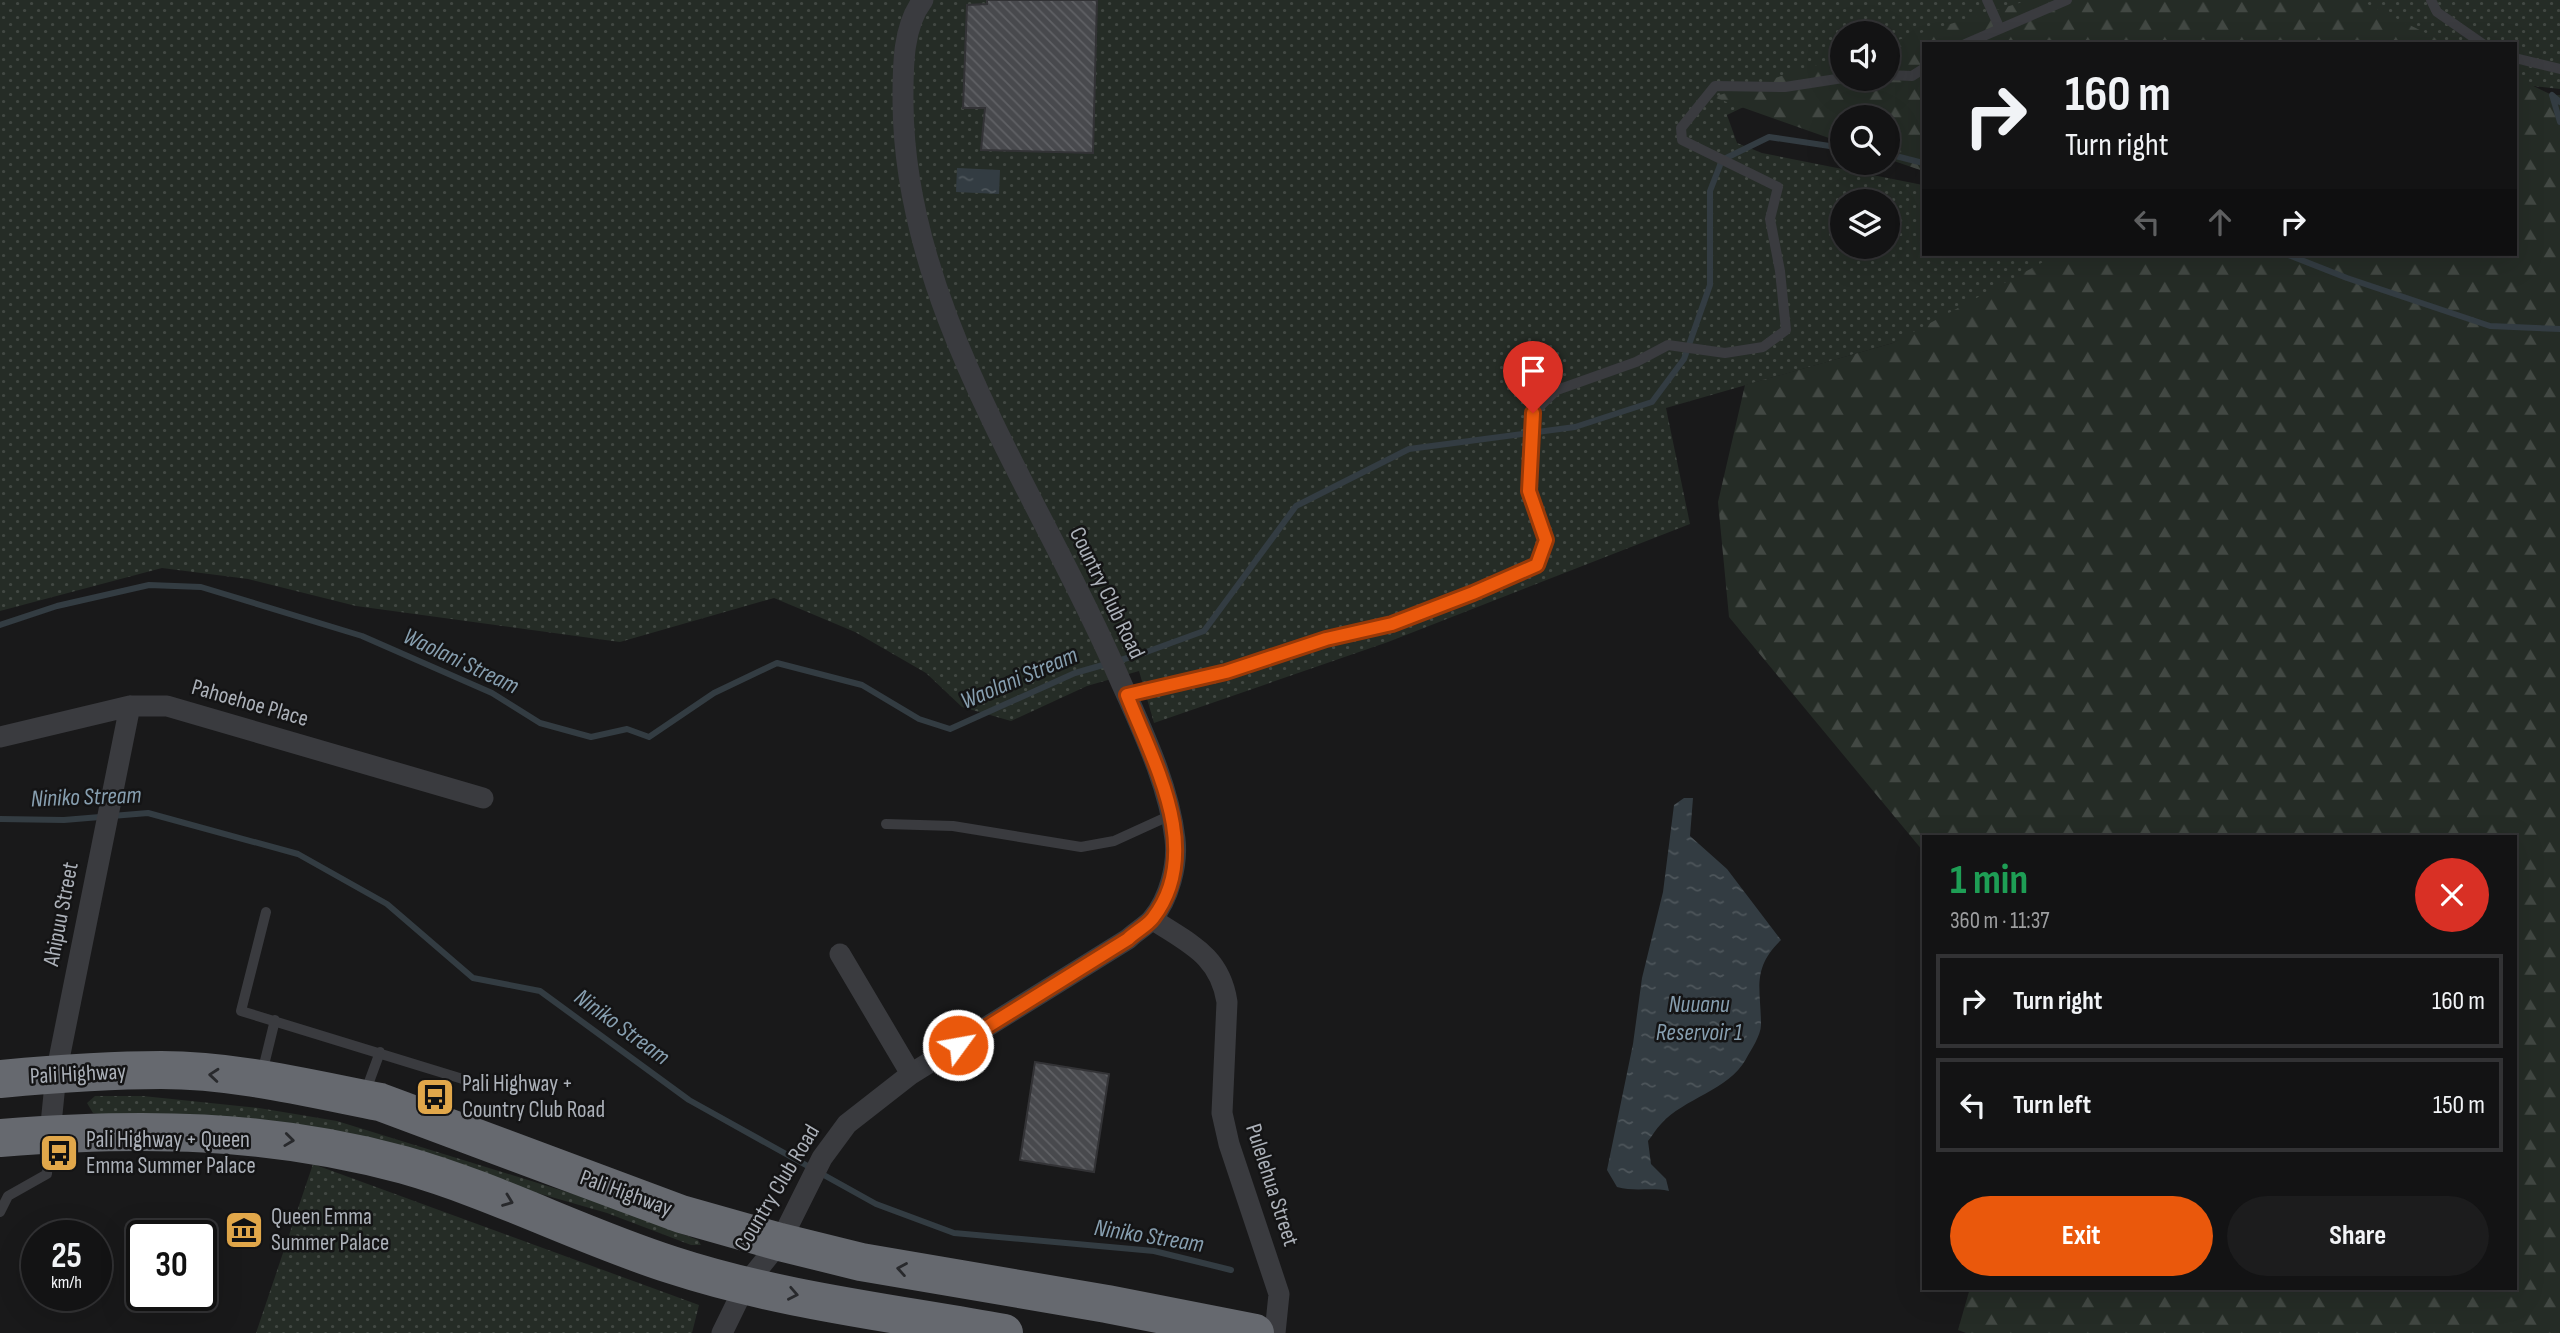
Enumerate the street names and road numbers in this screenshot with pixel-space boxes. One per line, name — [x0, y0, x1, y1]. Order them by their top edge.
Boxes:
street label: Country Club Road — [1063, 523, 1151, 663]
street label: Pahoehoe Place — [188, 673, 312, 733]
street label: Ahipuu Street — [37, 860, 85, 969]
street label: Pali Highway — [29, 1057, 127, 1090]
street label: Country Club Road — [728, 1119, 826, 1257]
street label: Pulelehua Street — [1239, 1120, 1305, 1250]
street label: Pali Highway — [576, 1163, 676, 1223]

